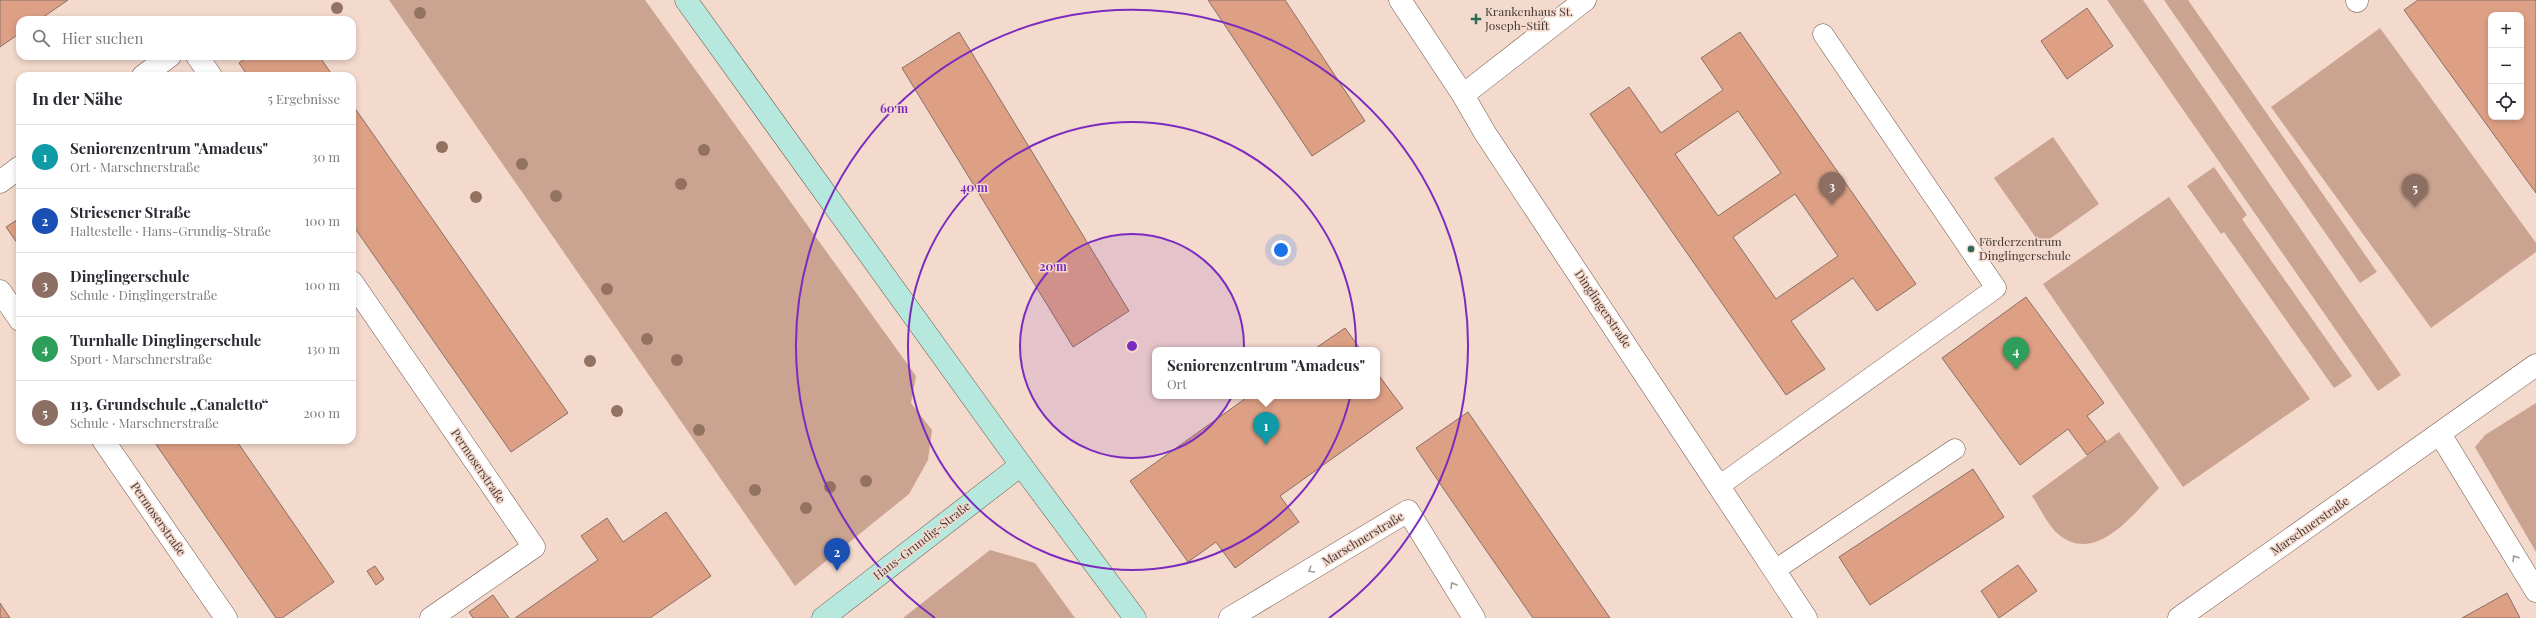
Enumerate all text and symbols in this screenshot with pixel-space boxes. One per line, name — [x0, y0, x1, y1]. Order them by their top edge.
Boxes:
place label: Krankenhaus St. Joseph-Stift — [1484, 3, 1573, 33]
map controls — [2488, 12, 2524, 120]
button: + — [2488, 12, 2524, 48]
marker: Krankenhaus St. Joseph-Stift — [1470, 13, 1482, 25]
search box — [16, 16, 356, 60]
icon: search — [30, 27, 52, 49]
text: Hier suchen — [62, 28, 144, 48]
button: − — [2488, 48, 2524, 84]
button: locate — [2488, 84, 2524, 120]
text: In der Nähe — [32, 87, 123, 109]
text: 5 Ergebnisse — [267, 90, 340, 107]
text: 60 m — [880, 100, 908, 116]
text: Seniorenzentrum "Amadeus" — [70, 138, 268, 158]
text: 1 — [43, 148, 47, 165]
text: 30 m — [312, 148, 340, 165]
text: Ort · Marschnerstraße — [70, 158, 200, 175]
pin: 3 — [1819, 172, 1845, 205]
pin: 5 — [2402, 174, 2428, 207]
text: 40 m — [960, 179, 988, 195]
text: Striesener Straße — [70, 202, 191, 222]
text: 2 — [42, 212, 48, 229]
text: 100 m — [305, 212, 340, 229]
text: Haltestelle · Hans-Grundig-Straße — [70, 222, 271, 239]
place label: Förderzentrum Dinglingerschule — [1979, 233, 2071, 263]
your location — [1271, 240, 1291, 260]
marker: Förderzentrum Dinglingerschule — [1966, 244, 1976, 254]
text: 20 m — [1039, 258, 1067, 274]
text: Dinglingerschule — [70, 266, 189, 286]
street label: Dinglingerstraße — [1572, 266, 1636, 351]
text: 3 — [42, 276, 48, 293]
text: 100 m — [305, 276, 340, 293]
text: Schule · Dinglingerstraße — [70, 286, 217, 303]
text: Turnhalle Dinglingerschule — [70, 330, 261, 350]
pin: 4 — [2003, 337, 2029, 370]
centre of rings — [1125, 339, 1139, 353]
text: 4 — [42, 340, 48, 357]
text: 130 m — [307, 340, 340, 357]
popup — [1152, 347, 1380, 399]
text: Sport · Marschnerstraße — [70, 350, 212, 367]
text: Seniorenzentrum "Amadeus" — [1167, 355, 1365, 375]
text: Ort — [1167, 375, 1187, 392]
text: 113. Grundschule „Canaletto“ — [70, 394, 269, 414]
text: 5 — [42, 404, 48, 421]
text: 200 m — [303, 404, 340, 421]
pin: 1 — [1253, 412, 1279, 445]
text: Schule · Marschnerstraße — [70, 414, 219, 431]
street label: Permoserstraße — [448, 425, 510, 506]
street label: Permoserstraße — [128, 478, 190, 558]
street label: Marschnerstraße — [2267, 492, 2352, 558]
street label: Hans-Grundig-Straße — [869, 497, 973, 583]
street label: Marschnerstraße — [1319, 507, 1406, 569]
pin: 2 — [824, 538, 850, 571]
one-way arrow — [2513, 556, 2520, 563]
one-way arrow — [1308, 565, 1315, 572]
one-way arrow — [1451, 582, 1458, 589]

